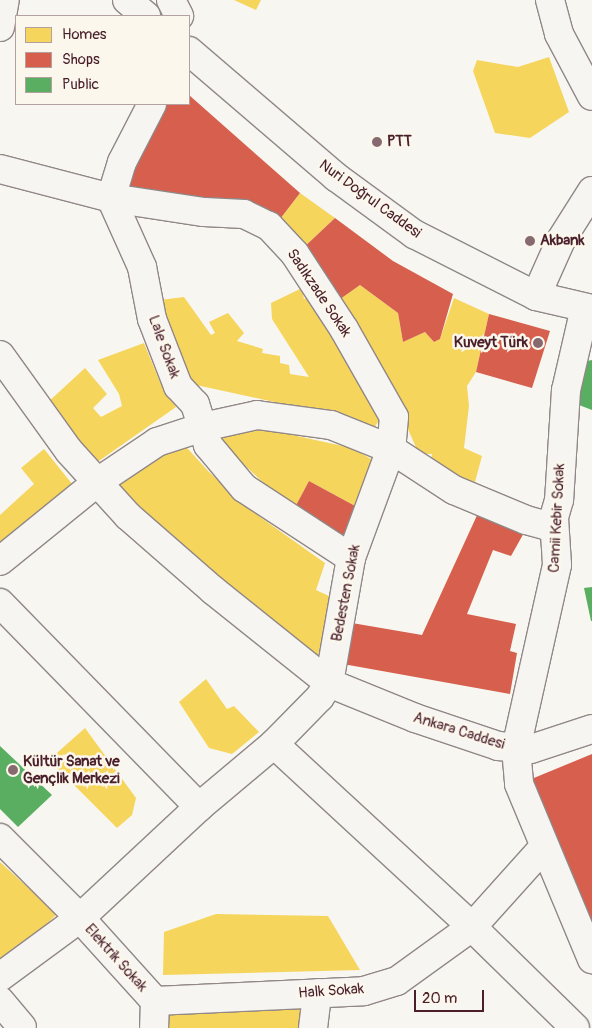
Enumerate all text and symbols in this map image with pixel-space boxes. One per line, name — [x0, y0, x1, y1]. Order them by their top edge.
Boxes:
legend — [15, 15, 190, 105]
text: Homes — [62, 25, 107, 44]
text: Shops — [62, 50, 100, 69]
text: Public — [62, 75, 99, 94]
place label: PTT — [387, 133, 412, 151]
marker: PTT — [371, 136, 383, 148]
street label: Nuri Doğrul Caddesi — [315, 156, 425, 242]
place label: Akbank — [540, 232, 585, 250]
marker: Akbank — [524, 235, 536, 247]
street label: Sadıkzade Sokak — [283, 245, 355, 341]
street label: Lale Sokak — [144, 313, 184, 381]
place label: Kuveyt Türk — [454, 334, 528, 352]
marker: Kuveyt Türk — [532, 337, 544, 349]
street label: Camii Kebir Sokak — [545, 463, 569, 573]
street label: Bedesten Sokak — [328, 543, 364, 643]
street label: Ankara Caddesi — [411, 709, 507, 753]
place label: Kültür Sanat ve Gençlik Merkezi — [23, 752, 120, 787]
marker: Kültür Sanat ve Gençlik Merkezi — [7, 764, 19, 776]
street label: Elektrik Sokak — [81, 920, 151, 996]
street label: Halk Sokak — [298, 980, 364, 1002]
scale bar — [417, 980, 487, 1012]
text: 20 m — [422, 989, 457, 1008]

